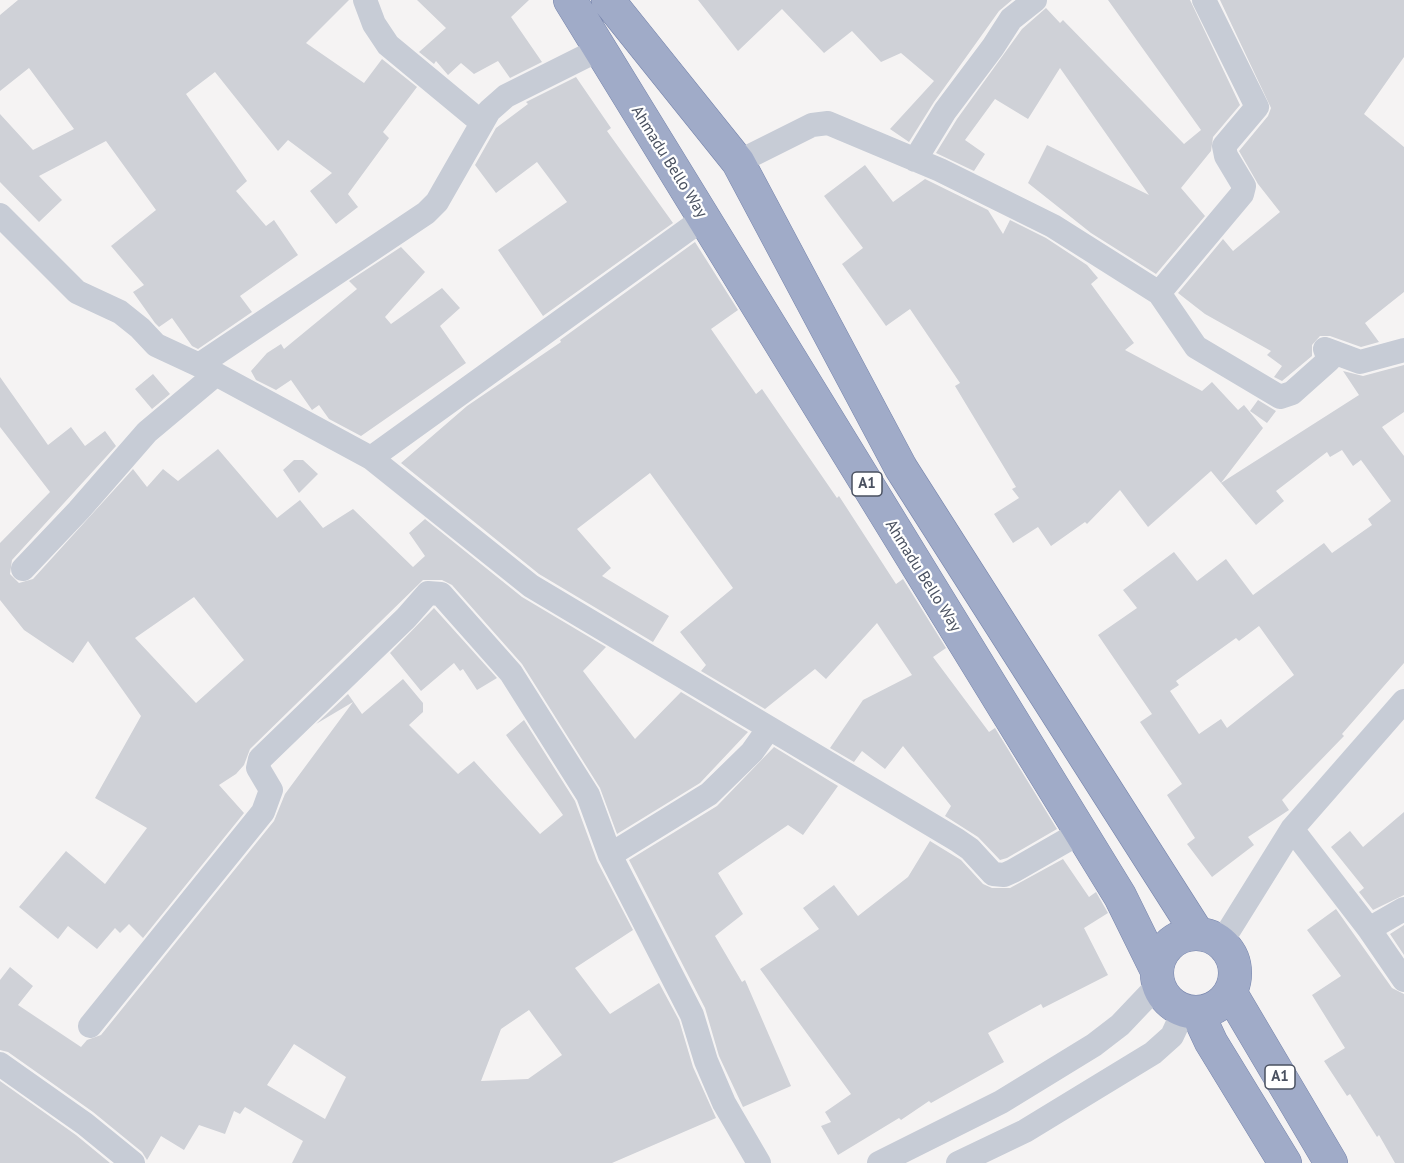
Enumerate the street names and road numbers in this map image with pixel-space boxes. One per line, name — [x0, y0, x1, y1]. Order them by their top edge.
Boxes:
street label: Ahmadu Bello Way — [627, 103, 711, 221]
road number: A1 — [852, 472, 882, 496]
street label: Ahmadu Bello Way — [881, 517, 965, 635]
road number: A1 — [1265, 1065, 1295, 1089]

